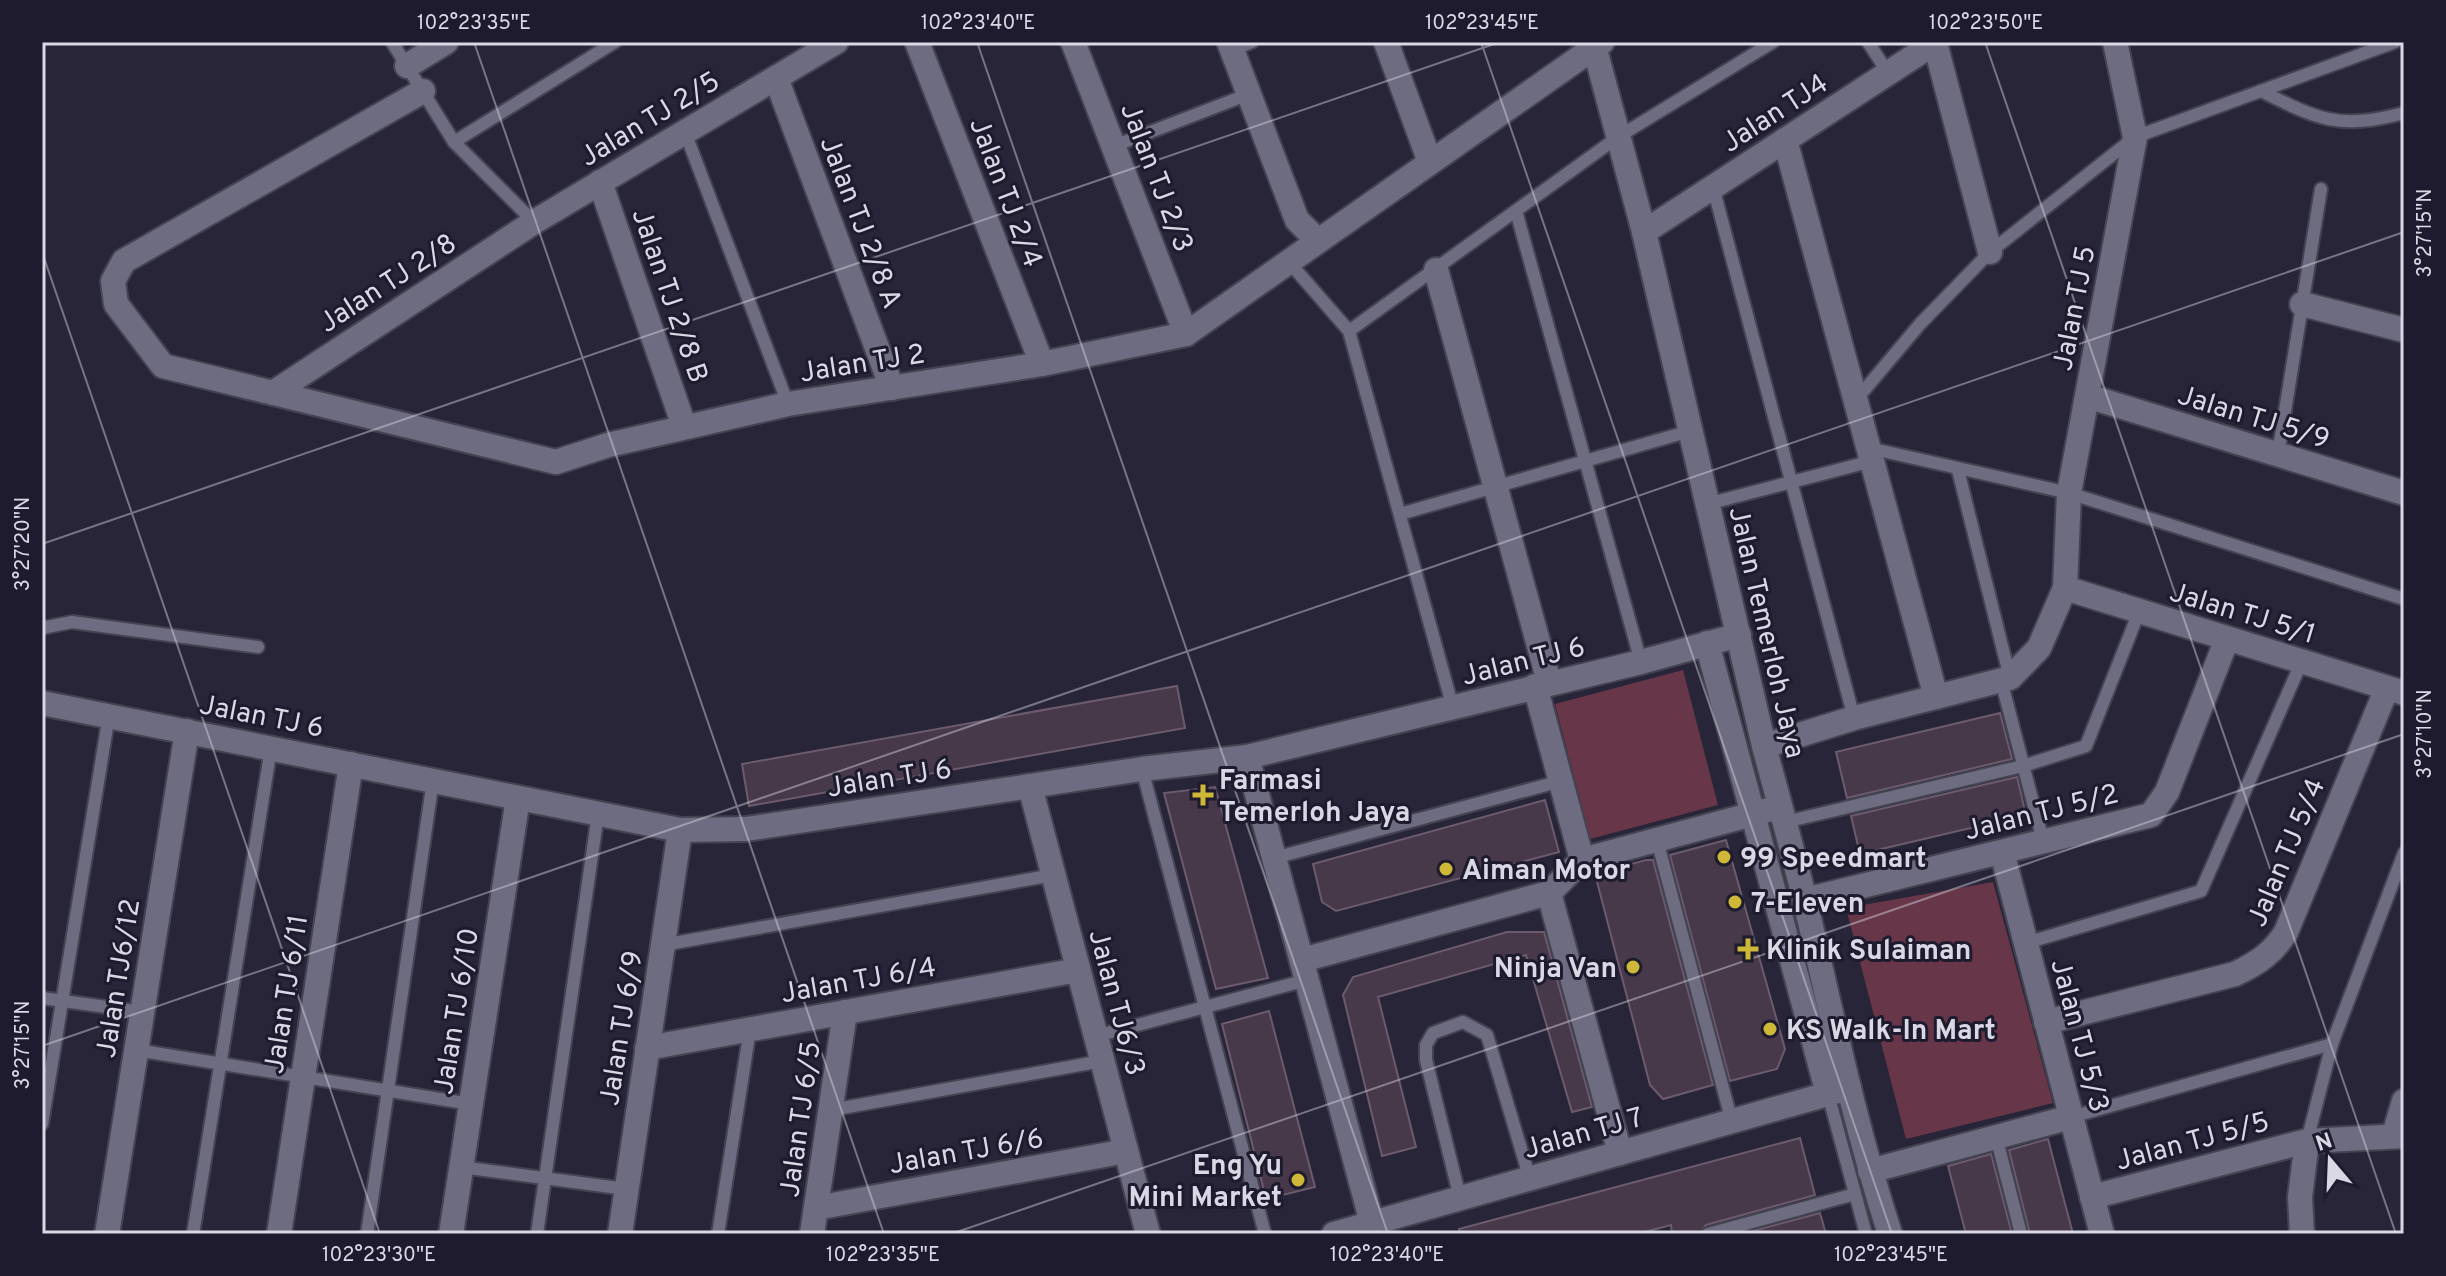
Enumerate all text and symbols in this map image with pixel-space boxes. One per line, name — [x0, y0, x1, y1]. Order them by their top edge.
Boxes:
text: 102°23'35"E — [417, 11, 531, 37]
text: 102°23'40"E — [921, 11, 1035, 37]
text: 102°23'45"E — [1425, 11, 1539, 37]
text: 102°23'50"E — [1929, 11, 2043, 37]
street label: Jalan TJ 2/5 — [574, 65, 727, 177]
street label: Jalan TJ4 — [1716, 67, 1836, 162]
street label: Jalan TJ 2/3 — [1110, 98, 1200, 258]
street label: Jalan TJ 2/4 — [959, 113, 1049, 273]
street label: Jalan TJ 2/8 A — [810, 132, 909, 314]
text: 3°27'15"N — [2413, 188, 2439, 278]
street label: Jalan TJ 2/8 B — [621, 204, 715, 388]
street label: Jalan TJ 2/8 — [313, 227, 464, 342]
street label: Jalan TJ 5 — [2046, 243, 2106, 374]
street label: Jalan TJ 2 — [797, 337, 928, 393]
street label: Jalan TJ 5/9 — [2173, 379, 2333, 459]
text: 3°27'20"N — [11, 497, 37, 591]
street label: Jalan Temerloh Jaya — [1719, 503, 1812, 762]
street label: Jalan TJ 5/1 — [2165, 576, 2319, 654]
street label: Jalan TJ 6 — [1458, 630, 1589, 696]
street label: Jalan TJ 6 — [196, 688, 327, 748]
text: 3°27'10"N — [2413, 689, 2439, 779]
street label: Jalan TJ 6 — [824, 752, 954, 808]
place label: Farmasi Temerloh Jaya — [1219, 764, 1410, 832]
street label: Jalan TJ 5/4 — [2240, 774, 2335, 933]
street label: Jalan TJ 5/2 — [1961, 777, 2122, 850]
marker: Farmasi Temerloh Jaya — [1194, 786, 1212, 804]
place label: 99 Speedmart — [1740, 842, 1926, 878]
marker: 99 Speedmart — [1715, 848, 1733, 866]
place label: Aiman Motor — [1462, 854, 1631, 890]
marker: Aiman Motor — [1437, 860, 1455, 878]
place label: 7-Eleven — [1751, 887, 1864, 923]
marker: 7-Eleven — [1726, 893, 1744, 911]
street label: Jalan TJ6/12 — [90, 896, 150, 1061]
street label: Jalan TJ 6/11 — [258, 912, 318, 1077]
street label: Jalan TJ 6/10 — [427, 926, 489, 1097]
street label: Jalan TJ6/3 — [1078, 926, 1152, 1080]
place label: Klinik Sulaiman — [1766, 934, 1971, 970]
marker: Klinik Sulaiman — [1737, 938, 1759, 960]
street label: Jalan TJ 6/9 — [593, 948, 653, 1109]
street label: Jalan TJ 6/4 — [778, 951, 939, 1013]
place label: Ninja Van — [1494, 952, 1617, 988]
street label: Jalan TJ 5/3 — [2040, 955, 2116, 1116]
marker: Ninja Van — [1624, 958, 1642, 976]
text: 3°27'15"N — [11, 1000, 37, 1090]
place label: KS Walk-In Mart — [1786, 1014, 1996, 1050]
marker: KS Walk-In Mart — [1761, 1020, 1779, 1038]
street label: Jalan TJ 6/5 — [773, 1039, 831, 1200]
street label: Jalan TJ 7 — [1520, 1101, 1648, 1169]
street label: Jalan TJ 5/5 — [2112, 1105, 2274, 1181]
north arrow — [2290, 1120, 2370, 1200]
street label: Jalan TJ 6/6 — [886, 1122, 1047, 1184]
text: N — [2312, 1128, 2336, 1159]
place label: Eng Yu Mini Market — [1129, 1149, 1282, 1217]
marker: Eng Yu Mini Market — [1289, 1171, 1307, 1189]
text: 102°23'30"E — [322, 1243, 436, 1269]
text: 102°23'35"E — [826, 1243, 940, 1269]
text: 102°23'40"E — [1330, 1243, 1444, 1269]
text: 102°23'45"E — [1834, 1243, 1948, 1269]

